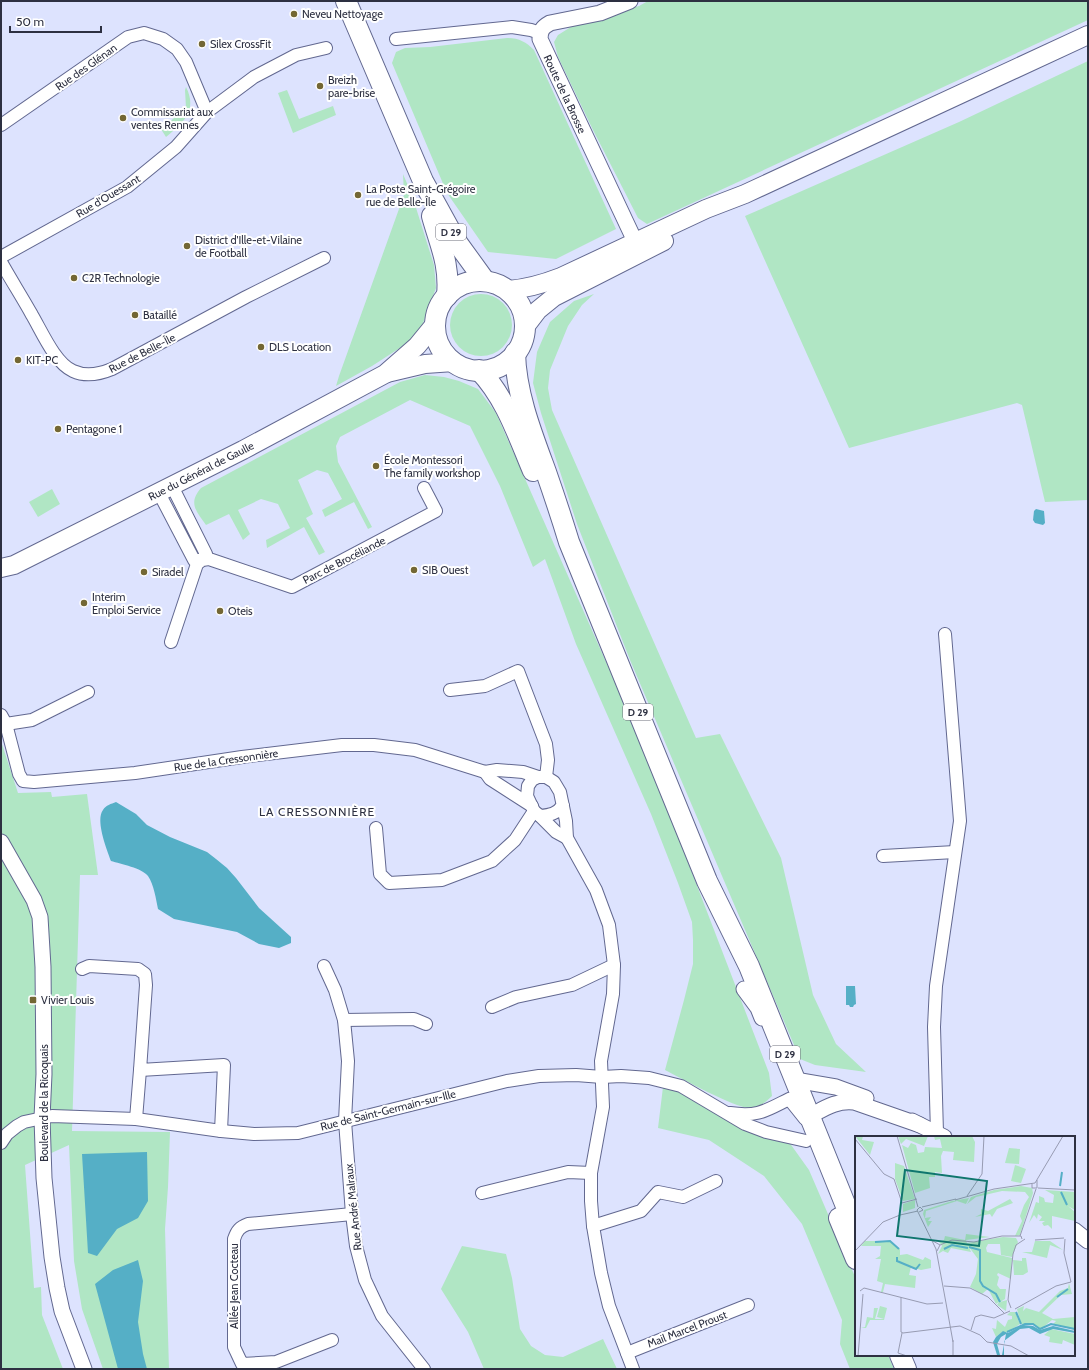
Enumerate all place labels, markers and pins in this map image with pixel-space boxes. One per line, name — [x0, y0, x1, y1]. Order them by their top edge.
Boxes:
place label: Neveu Nettoyage — [302, 7, 383, 21]
marker: Neveu Nettoyage — [289, 9, 299, 19]
place label: Silex CrossFit — [210, 37, 272, 51]
marker: Silex CrossFit — [197, 39, 207, 49]
place label: Breizh pare-brise — [328, 73, 376, 100]
marker: Breizh pare-brise — [315, 81, 325, 91]
place label: Commissariat aux ventes Rennes — [131, 105, 214, 132]
marker: Commissariat aux ventes Rennes — [118, 113, 128, 123]
place label: La Poste Saint-Grégoire rue de Belle-Île — [366, 182, 476, 209]
marker: La Poste Saint-Grégoire rue de Belle-Île — [353, 190, 363, 200]
place label: District d'Ille-et-Vilaine de Football — [195, 233, 302, 260]
marker: District d'Ille-et-Vilaine de Football — [182, 241, 192, 251]
place label: C2R Technologie — [82, 271, 160, 285]
marker: C2R Technologie — [69, 273, 79, 283]
place label: Bataillé — [143, 308, 177, 322]
marker: Bataillé — [130, 310, 140, 320]
place label: DLS Location — [269, 340, 331, 354]
marker: DLS Location — [256, 342, 266, 352]
place label: KIT-PC — [26, 353, 58, 367]
marker: KIT-PC — [13, 355, 23, 365]
place label: Pentagone 1 — [66, 422, 122, 436]
marker: Pentagone 1 — [53, 424, 63, 434]
place label: École Montessori The family workshop — [384, 453, 480, 480]
marker: École Montessori The family workshop — [371, 461, 381, 471]
place label: SIB Ouest — [422, 563, 469, 577]
place label: Siradel — [152, 565, 184, 579]
marker: SIB Ouest — [409, 565, 419, 575]
marker: Siradel — [139, 567, 149, 577]
place label: Interim Emploi Service — [92, 590, 161, 617]
marker: Interim Emploi Service — [79, 598, 89, 608]
place label: Oteis — [228, 604, 253, 618]
marker: Oteis — [215, 606, 225, 616]
place label: Vivier Louis — [41, 993, 94, 1007]
marker: Vivier Louis — [28, 995, 38, 1005]

